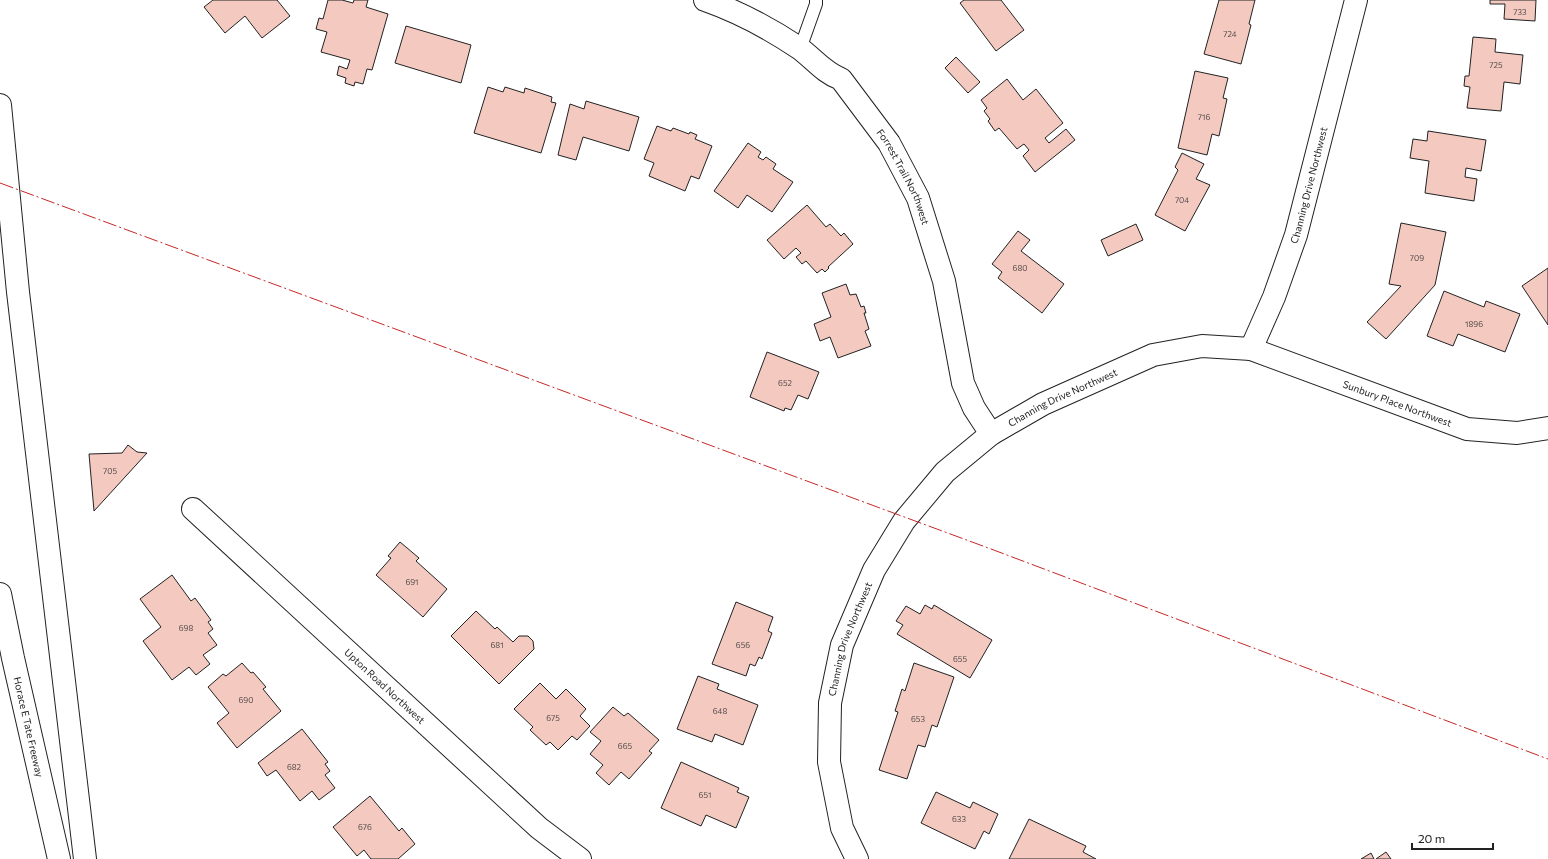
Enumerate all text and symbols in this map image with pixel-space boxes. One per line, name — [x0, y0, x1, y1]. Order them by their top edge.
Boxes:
house number: 733 — [1513, 7, 1527, 17]
house number: 724 — [1223, 29, 1237, 39]
house number: 725 — [1489, 60, 1503, 70]
house number: 716 — [1198, 112, 1210, 122]
street label: Forrest Trail Northwest — [874, 126, 932, 226]
street label: Channing Drive Northwest — [1287, 126, 1329, 245]
house number: 704 — [1175, 195, 1189, 205]
house number: 709 — [1410, 253, 1424, 263]
house number: 680 — [1013, 263, 1027, 273]
house number: 1896 — [1465, 319, 1483, 329]
street label: Channing Drive Northwest — [1006, 366, 1119, 429]
house number: 652 — [778, 378, 793, 388]
street label: Sunbury Place Northwest — [1341, 378, 1453, 429]
house number: 705 — [103, 466, 117, 476]
house number: 691 — [405, 577, 419, 587]
street label: Channing Drive Northwest — [826, 580, 874, 697]
house number: 698 — [179, 623, 193, 633]
house number: 681 — [490, 640, 504, 650]
house number: 656 — [736, 640, 750, 650]
street label: Upton Road Northwest — [342, 646, 428, 726]
house number: 655 — [953, 654, 967, 664]
street label: Horace E Tate Freeway — [11, 675, 46, 778]
house number: 690 — [239, 695, 253, 705]
house number: 648 — [713, 706, 727, 716]
house number: 675 — [546, 713, 560, 723]
house number: 653 — [911, 714, 925, 724]
house number: 665 — [618, 741, 633, 751]
house number: 682 — [287, 762, 302, 772]
house number: 651 — [699, 790, 711, 800]
house number: 633 — [952, 814, 966, 824]
house number: 676 — [358, 822, 372, 832]
scale bar — [1412, 825, 1493, 851]
text: 20 m — [1418, 831, 1445, 845]

